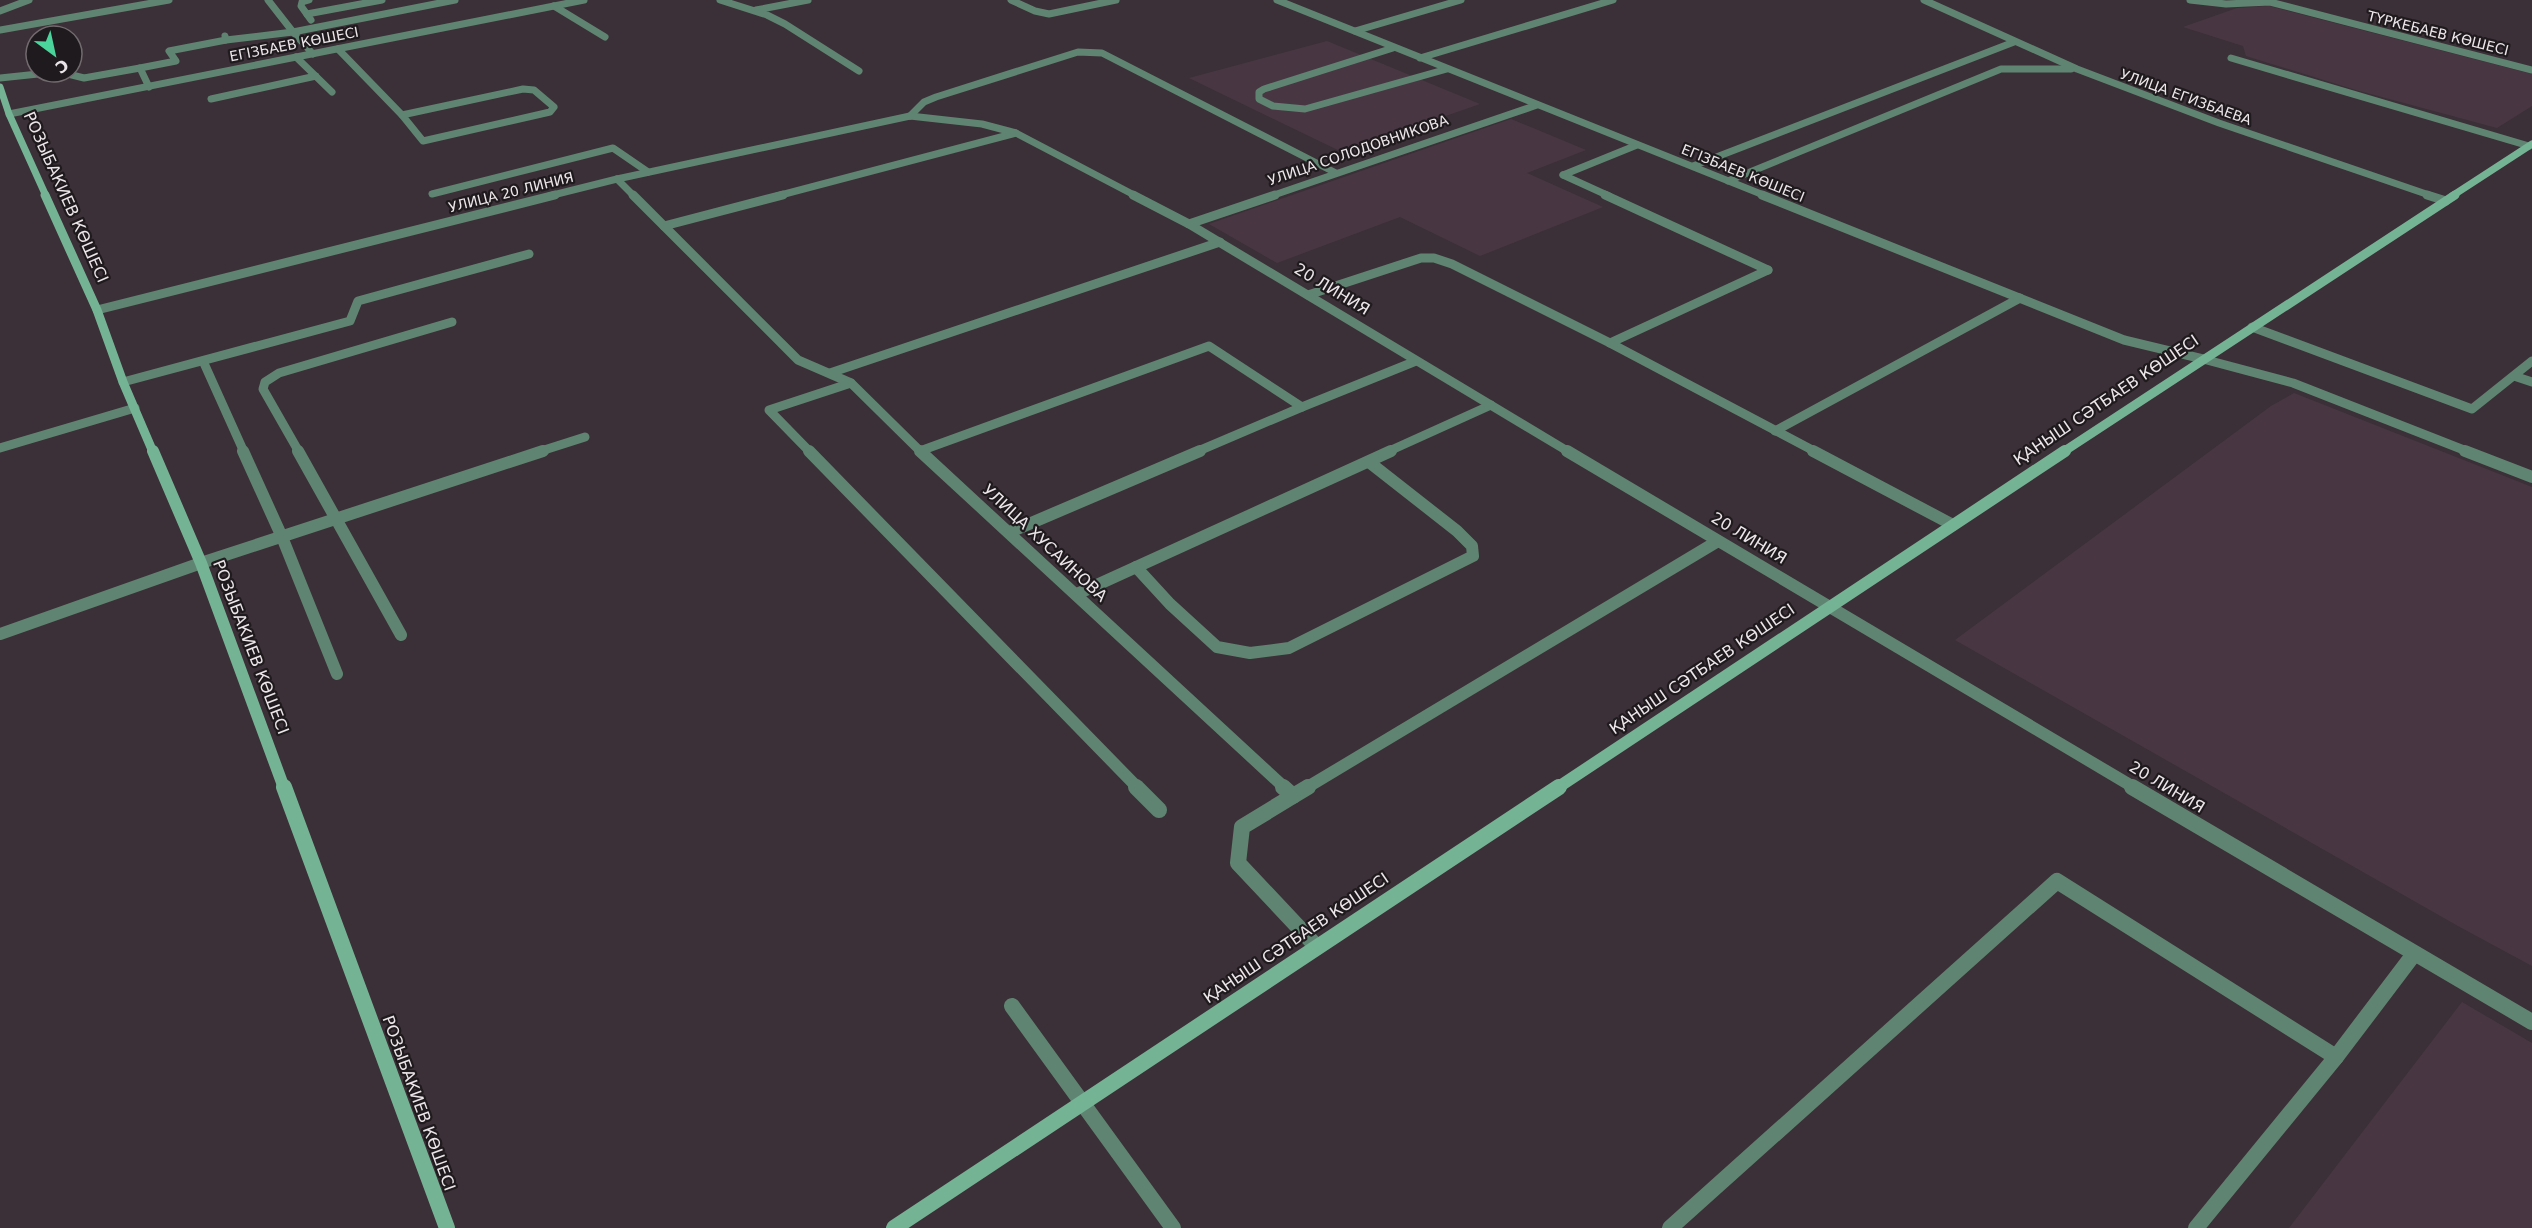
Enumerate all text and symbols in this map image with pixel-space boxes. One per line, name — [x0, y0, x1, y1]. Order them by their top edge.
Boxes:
street label: ТҮРКЕБАЕВ КӨШЕСІ — [2365, 7, 2510, 58]
north arrow — [24, 24, 84, 84]
street label: ЕГІЗБАЕВ КӨШЕСІ — [228, 24, 360, 64]
text: С — [52, 55, 72, 77]
street label: УЛИЦА ЕГИЗБАЕВА — [2118, 66, 2254, 128]
street label: РОЗЫБАКИЕВ КӨШЕСІ — [20, 109, 112, 285]
street label: УЛИЦА СОЛОДОВНИКОВА — [1266, 111, 1451, 188]
street label: ЕГІЗБАЕВ КӨШЕСІ — [1679, 141, 1807, 205]
street label: УЛИЦА 20 ЛИНИЯ — [447, 169, 575, 215]
street label: 20 ЛИНИЯ — [1291, 259, 1373, 319]
street label: ҚАНЫШ СӘТБАЕВ КӨШЕСІ — [2010, 331, 2202, 469]
street label: УЛИЦА ХУСАИНОВА — [979, 480, 1111, 606]
street label: 20 ЛИНИЯ — [1708, 508, 1790, 568]
street label: РОЗЫБАКИЕВ КӨШЕСІ — [209, 557, 293, 737]
street label: ҚАНЫШ СӘТБАЕВ КӨШЕСІ — [1606, 600, 1798, 738]
street label: 20 ЛИНИЯ — [2126, 757, 2208, 817]
street label: ҚАНЫШ СӘТБАЕВ КӨШЕСІ — [1200, 869, 1392, 1007]
street label: РОЗЫБАКИЕВ КӨШЕСІ — [378, 1013, 460, 1193]

